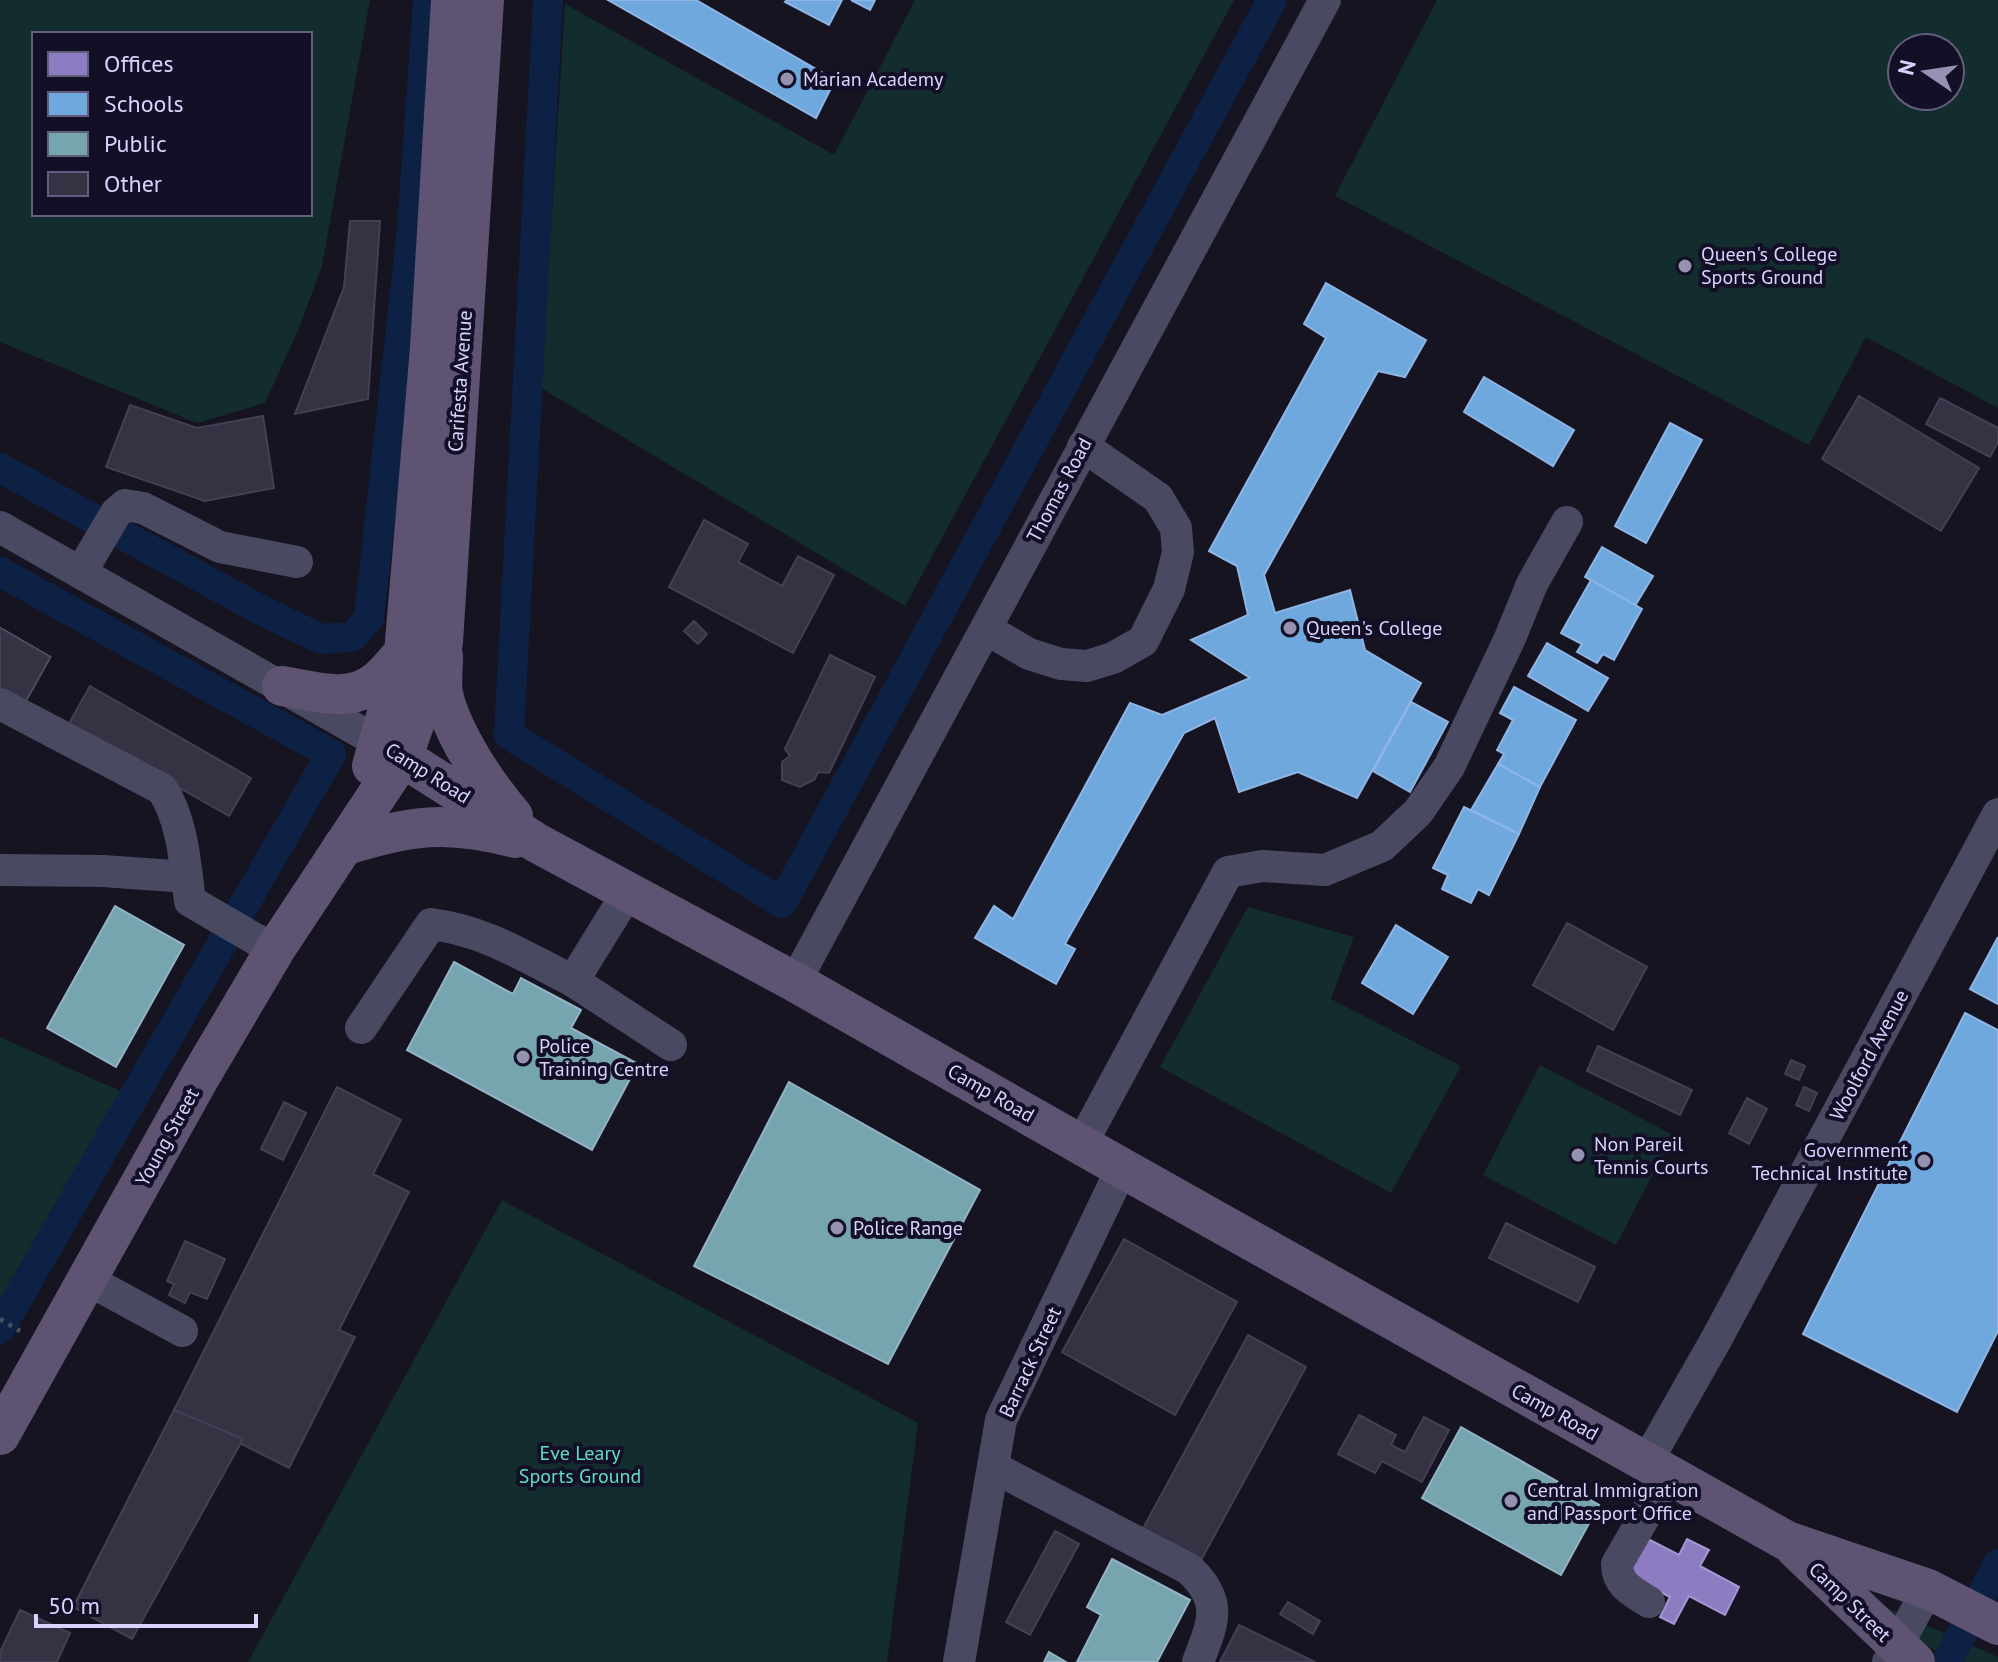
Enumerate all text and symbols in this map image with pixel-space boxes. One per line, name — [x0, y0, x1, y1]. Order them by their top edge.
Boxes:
legend — [32, 32, 312, 216]
north arrow — [1886, 32, 1966, 112]
text: Offices — [104, 48, 174, 79]
text: N — [1891, 57, 1922, 78]
place label: Marian Academy — [803, 66, 944, 92]
marker: Marian Academy — [778, 70, 796, 88]
text: Schools — [104, 88, 184, 119]
text: Public — [104, 128, 167, 159]
text: Other — [104, 168, 162, 199]
place label: Queen's College Sports Ground — [1701, 241, 1837, 290]
marker: Queen's College Sports Ground — [1676, 257, 1694, 275]
street label: Carifesta Avenue — [442, 309, 478, 453]
street label: Thomas Road — [1021, 433, 1097, 547]
place label: Queen's College — [1306, 615, 1442, 641]
marker: Queen's College — [1281, 619, 1299, 637]
street label: Camp Road — [381, 737, 475, 809]
street label: Woolford Avenue — [1824, 985, 1914, 1125]
place label: Police Training Centre — [539, 1033, 669, 1082]
marker: Police Training Centre — [514, 1048, 532, 1066]
street label: Camp Road — [943, 1058, 1039, 1128]
street label: Young Street — [129, 1083, 205, 1191]
place label: Non Pareil Tennis Courts — [1594, 1131, 1709, 1180]
place label: Government Technical Institute — [1752, 1137, 1908, 1186]
marker: Non Pareil Tennis Courts — [1569, 1146, 1587, 1164]
marker: Government Technical Institute — [1915, 1152, 1933, 1170]
place label: Police Range — [853, 1215, 963, 1241]
marker: Police Range — [828, 1219, 846, 1237]
street label: Barrack Street — [993, 1302, 1067, 1422]
street label: Camp Road — [1507, 1377, 1603, 1447]
park label: Eve Leary Sports Ground — [519, 1440, 641, 1489]
place label: Central Immigration and Passport Office — [1527, 1477, 1698, 1526]
marker: Central Immigration and Passport Office — [1502, 1492, 1520, 1510]
street label: Camp Street — [1803, 1556, 1897, 1648]
scale bar — [36, 1578, 256, 1628]
text: 50 m — [48, 1590, 100, 1621]

